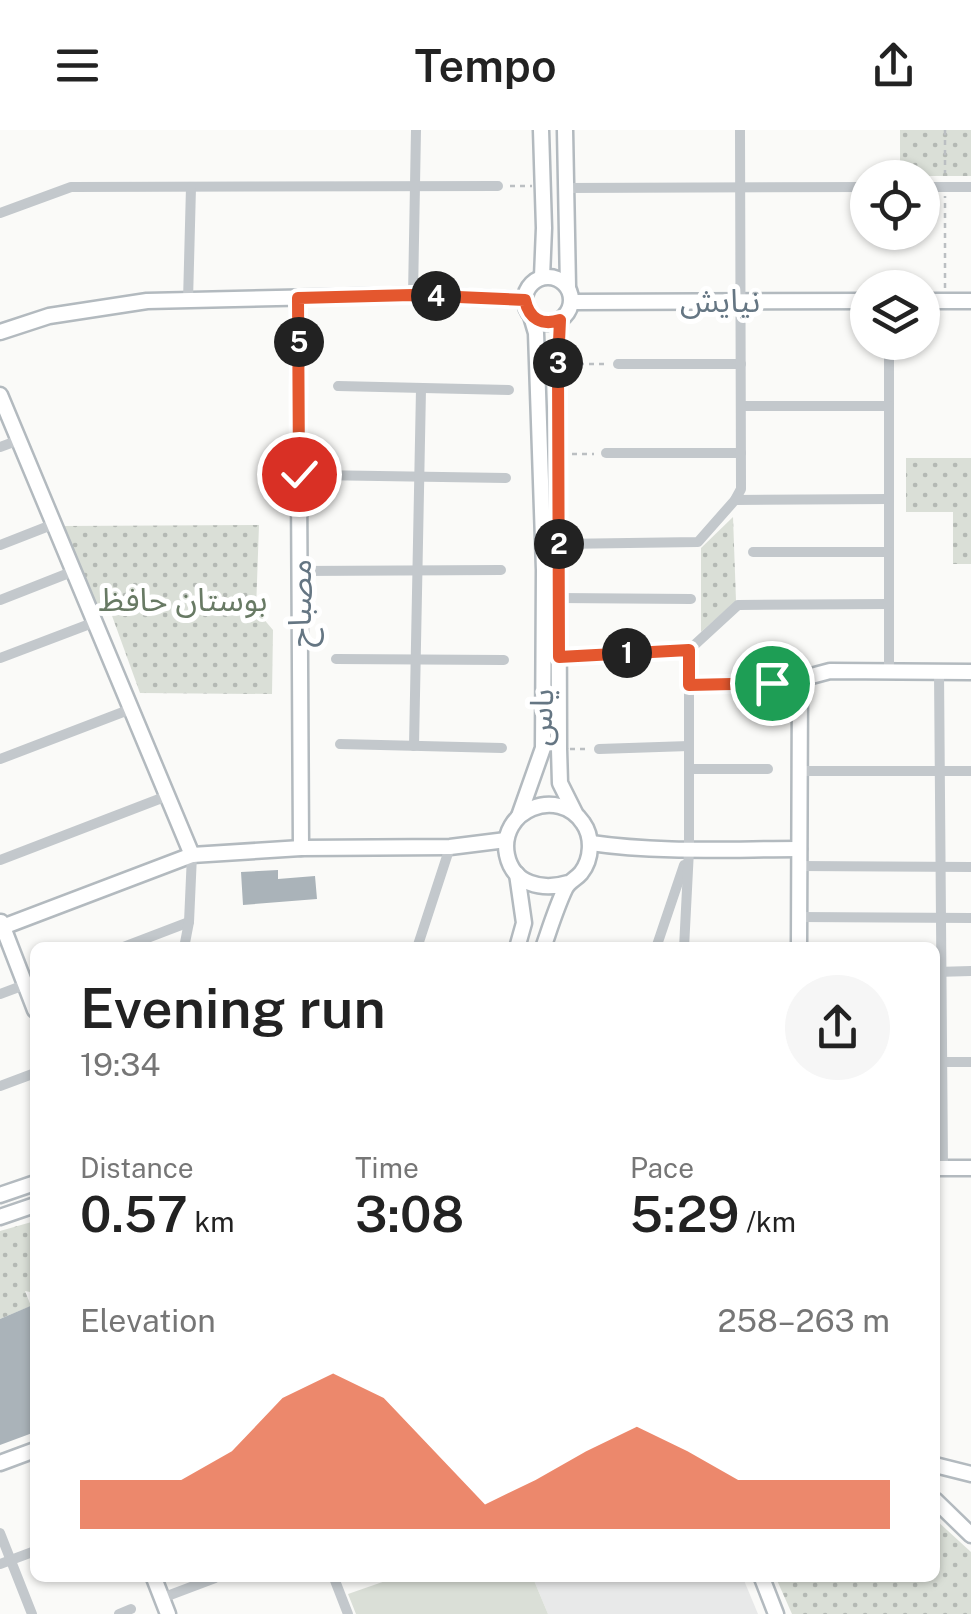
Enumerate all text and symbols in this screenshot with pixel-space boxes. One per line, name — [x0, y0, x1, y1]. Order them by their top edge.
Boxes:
icon: menu — [50, 38, 105, 93]
icon: share — [866, 38, 921, 93]
text: Tempo — [414, 39, 557, 92]
map controls — [850, 160, 940, 360]
button: locate — [850, 160, 940, 250]
button: layers — [850, 270, 940, 360]
pin: 4 — [411, 271, 461, 321]
text: 4 — [427, 279, 445, 312]
street label: نیایش — [680, 282, 760, 319]
pin: 5 — [274, 317, 324, 367]
text: 5 — [290, 325, 308, 358]
pin: 3 — [533, 338, 583, 388]
text: 3 — [549, 346, 567, 379]
pin — [257, 432, 342, 517]
icon: check — [272, 447, 327, 502]
pin: 2 — [534, 519, 584, 569]
text: 2 — [550, 527, 568, 560]
street label: مصباح — [281, 559, 324, 647]
park label: بوستان حافظ — [99, 581, 267, 619]
pin: 1 — [602, 628, 652, 678]
text: 1 — [621, 636, 633, 669]
pin — [730, 641, 815, 726]
icon: arrive — [745, 656, 800, 711]
street label: یاس — [521, 687, 560, 747]
button: share — [785, 975, 890, 1080]
text: Evening run — [80, 976, 386, 1040]
text: 19:34 — [80, 1046, 160, 1083]
text: Distance — [80, 1151, 194, 1184]
text: Time — [355, 1151, 419, 1184]
text: Pace — [630, 1151, 694, 1184]
text: 0.57 — [80, 1184, 188, 1243]
text: 3:08 — [355, 1184, 464, 1243]
text: 5:29 — [630, 1184, 739, 1243]
text: km — [188, 1205, 234, 1238]
text: /km — [739, 1205, 796, 1238]
text: Elevation — [80, 1302, 216, 1339]
text: 258–263 m — [718, 1302, 890, 1339]

